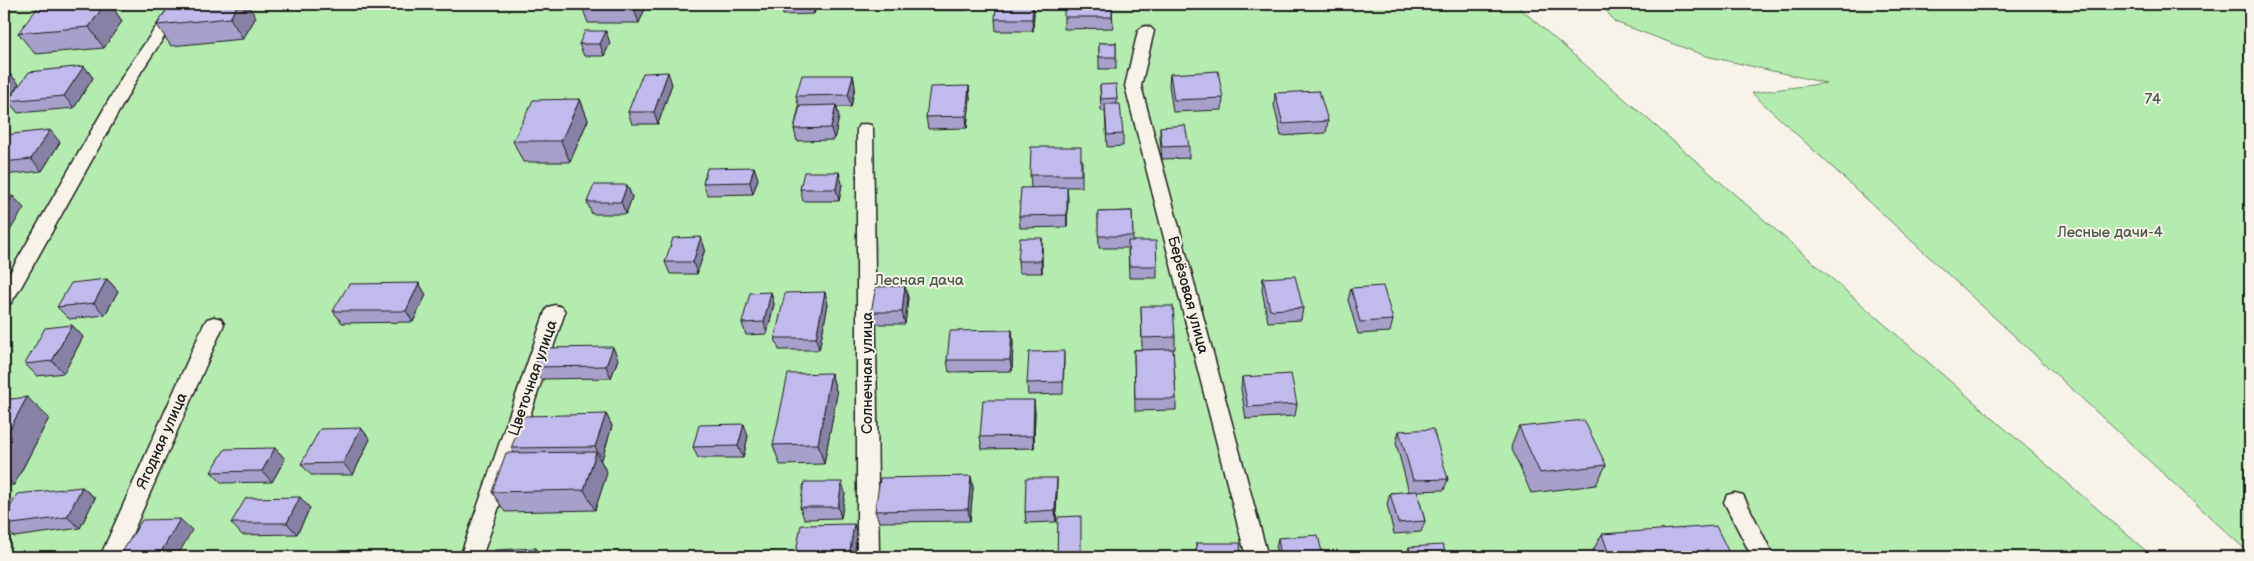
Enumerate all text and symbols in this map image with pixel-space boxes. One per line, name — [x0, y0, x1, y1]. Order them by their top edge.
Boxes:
park label: 74 — [2145, 90, 2161, 109]
park label: Лесные дачи-4 — [2056, 223, 2163, 242]
street label: Берёзовая улица — [1163, 234, 1213, 356]
park label: Лесная дача — [873, 271, 964, 290]
street label: Солнечная улица — [858, 312, 877, 434]
street label: Цветочная улица — [504, 317, 562, 438]
street label: Ягодная улица — [132, 390, 192, 492]

